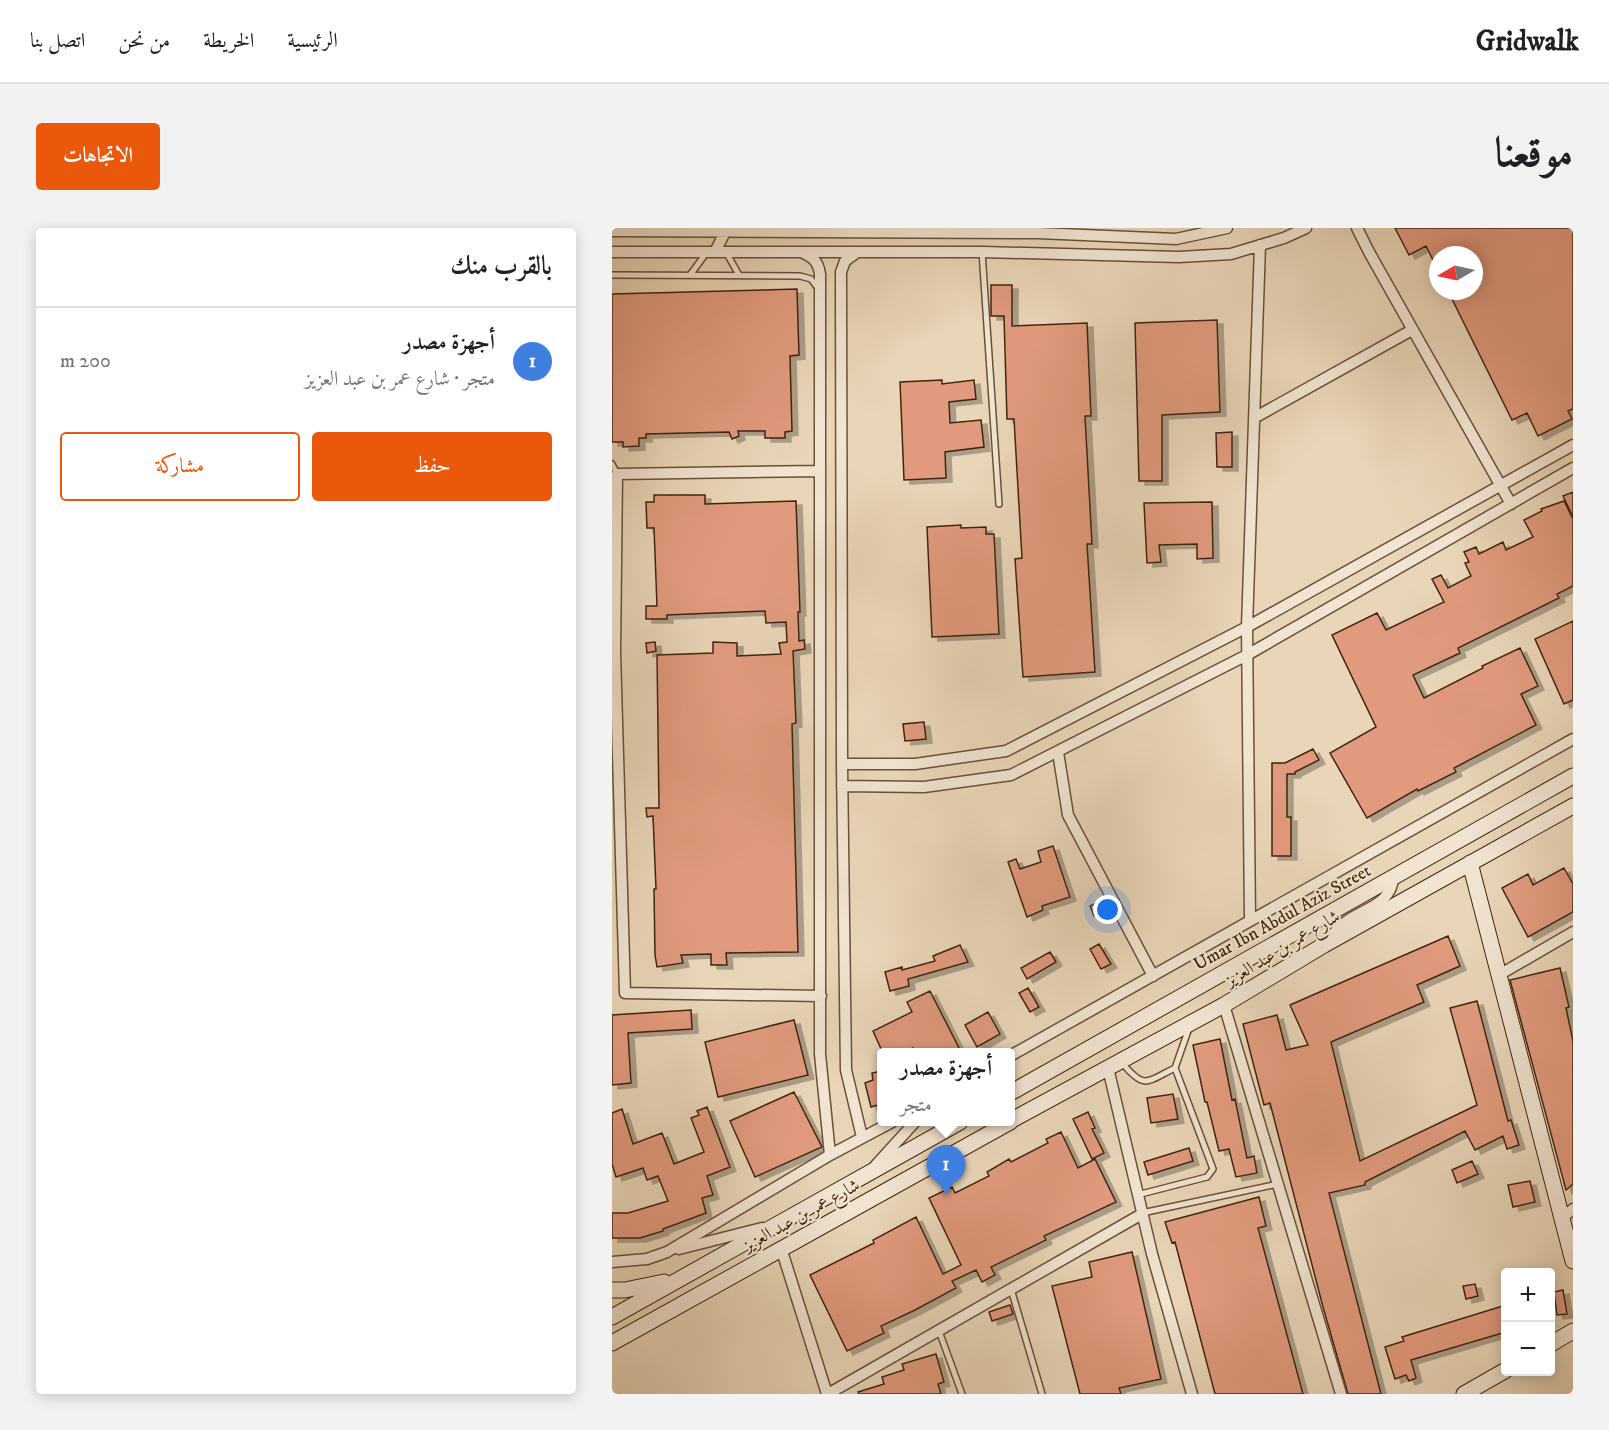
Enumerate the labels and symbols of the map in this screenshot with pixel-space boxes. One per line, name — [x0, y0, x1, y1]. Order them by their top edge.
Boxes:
north arrow — [1429, 246, 1483, 300]
street label: Umar Ibn Abdul Aziz Street — [1190, 860, 1375, 976]
your location — [1093, 895, 1122, 924]
street label: شارع عمر بن عبد العزيز — [1219, 906, 1346, 995]
pin: 1 — [926, 1146, 966, 1195]
street label: شارع عمر بن عبد العزيز — [737, 1175, 865, 1261]

